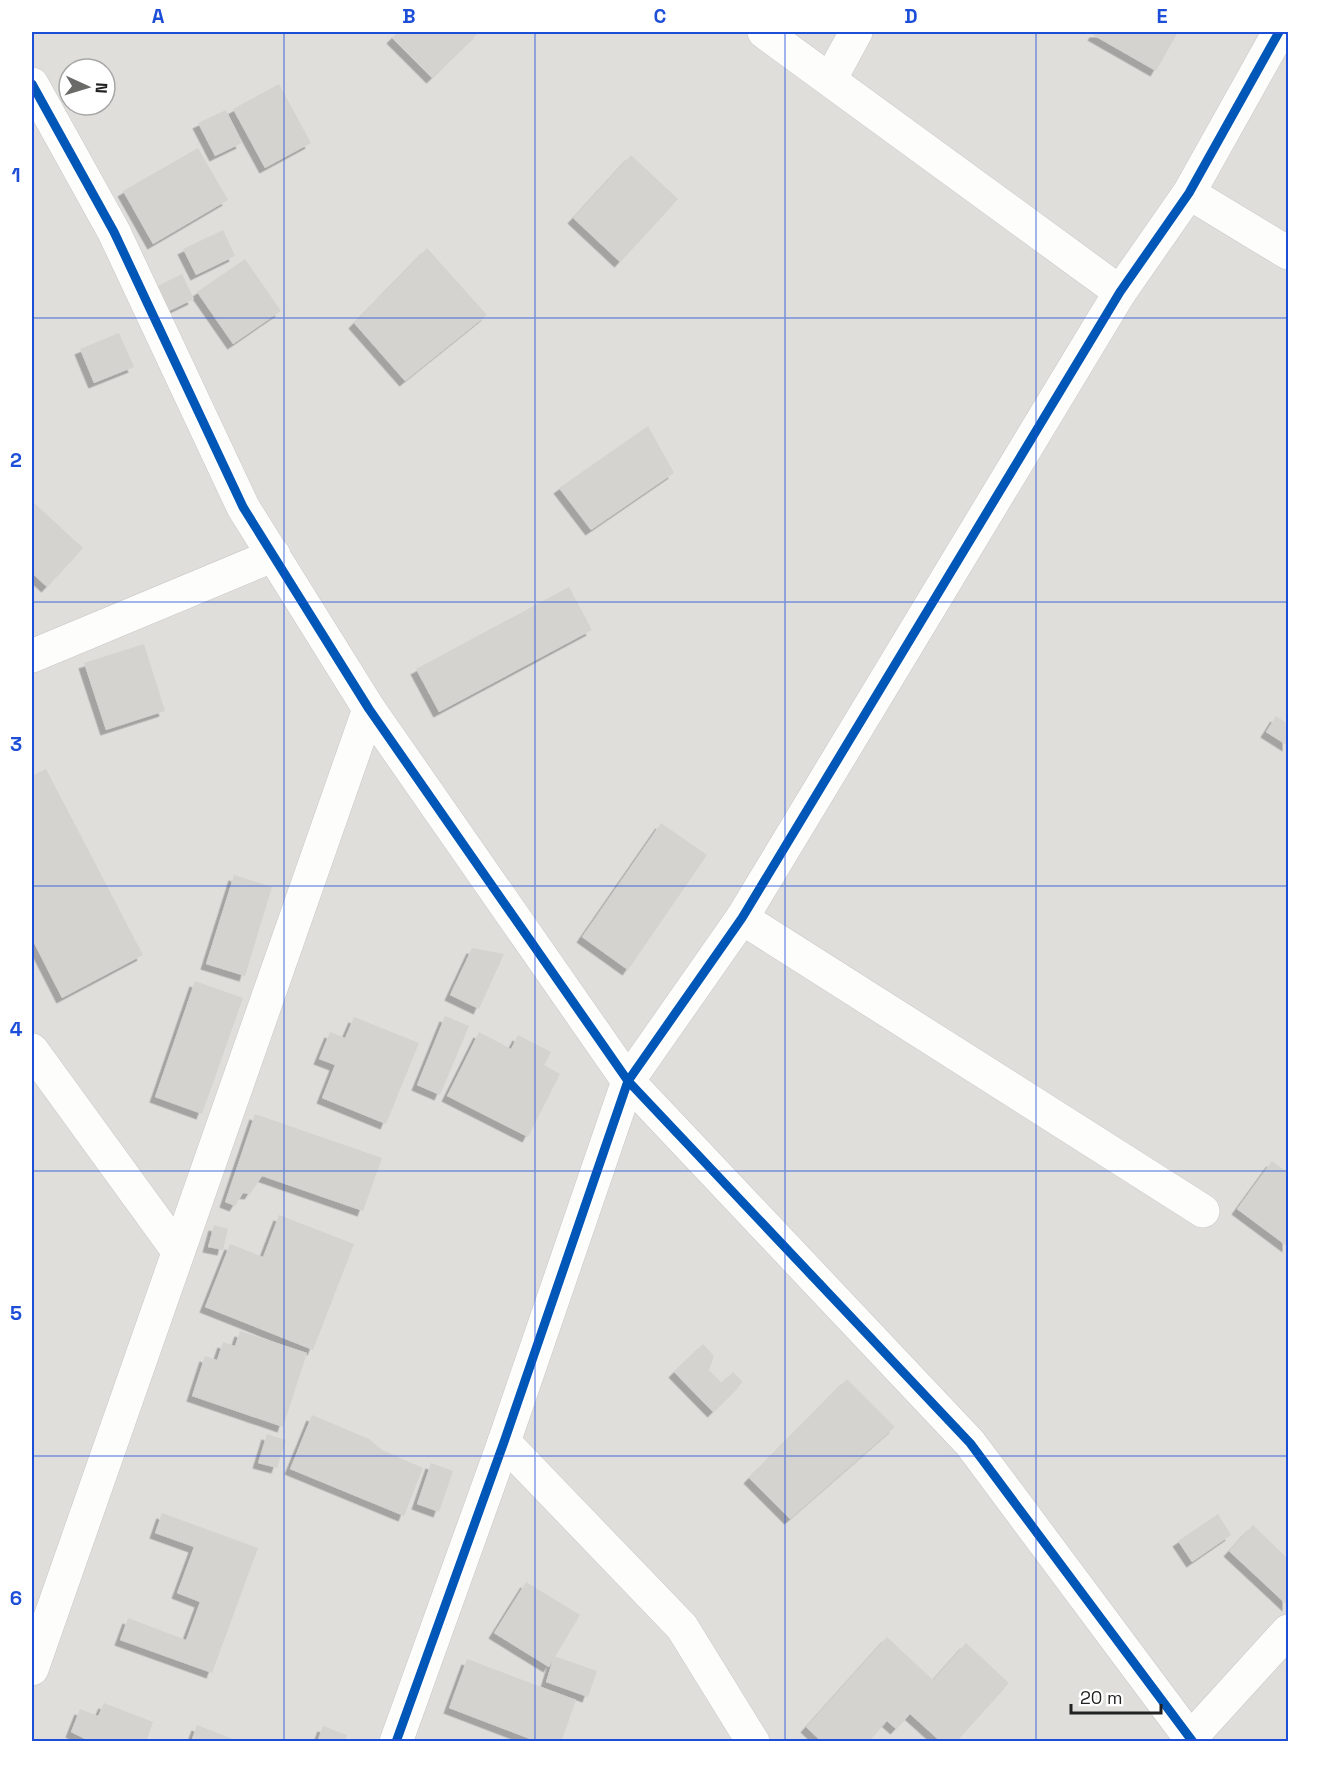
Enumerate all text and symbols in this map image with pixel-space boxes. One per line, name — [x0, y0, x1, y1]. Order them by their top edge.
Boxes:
text: A — [152, 3, 165, 29]
text: B — [402, 3, 416, 29]
text: C — [654, 3, 667, 29]
text: D — [904, 3, 918, 29]
text: E — [1156, 3, 1168, 29]
north arrow — [57, 57, 117, 117]
text: N — [91, 82, 112, 94]
text: 1 — [11, 162, 21, 188]
text: 2 — [10, 447, 22, 473]
text: 3 — [10, 731, 22, 757]
text: 4 — [10, 1016, 23, 1042]
text: 5 — [10, 1300, 22, 1326]
text: 6 — [10, 1585, 22, 1611]
scale bar — [1071, 1677, 1161, 1715]
text: 20 m — [1080, 1686, 1123, 1709]

